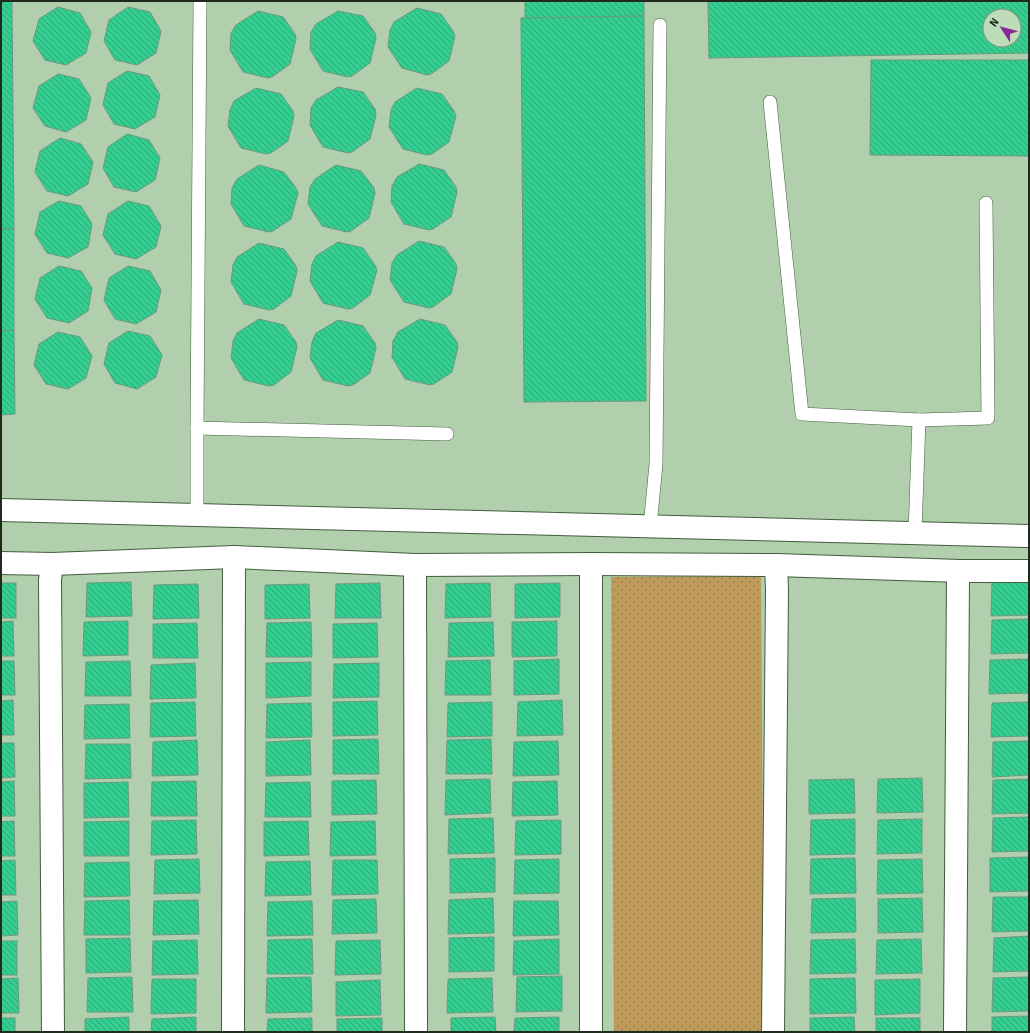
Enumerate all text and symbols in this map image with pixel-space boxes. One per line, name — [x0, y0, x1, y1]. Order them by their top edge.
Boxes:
north arrow — [982, 8, 1022, 48]
text: N — [987, 16, 1002, 29]

